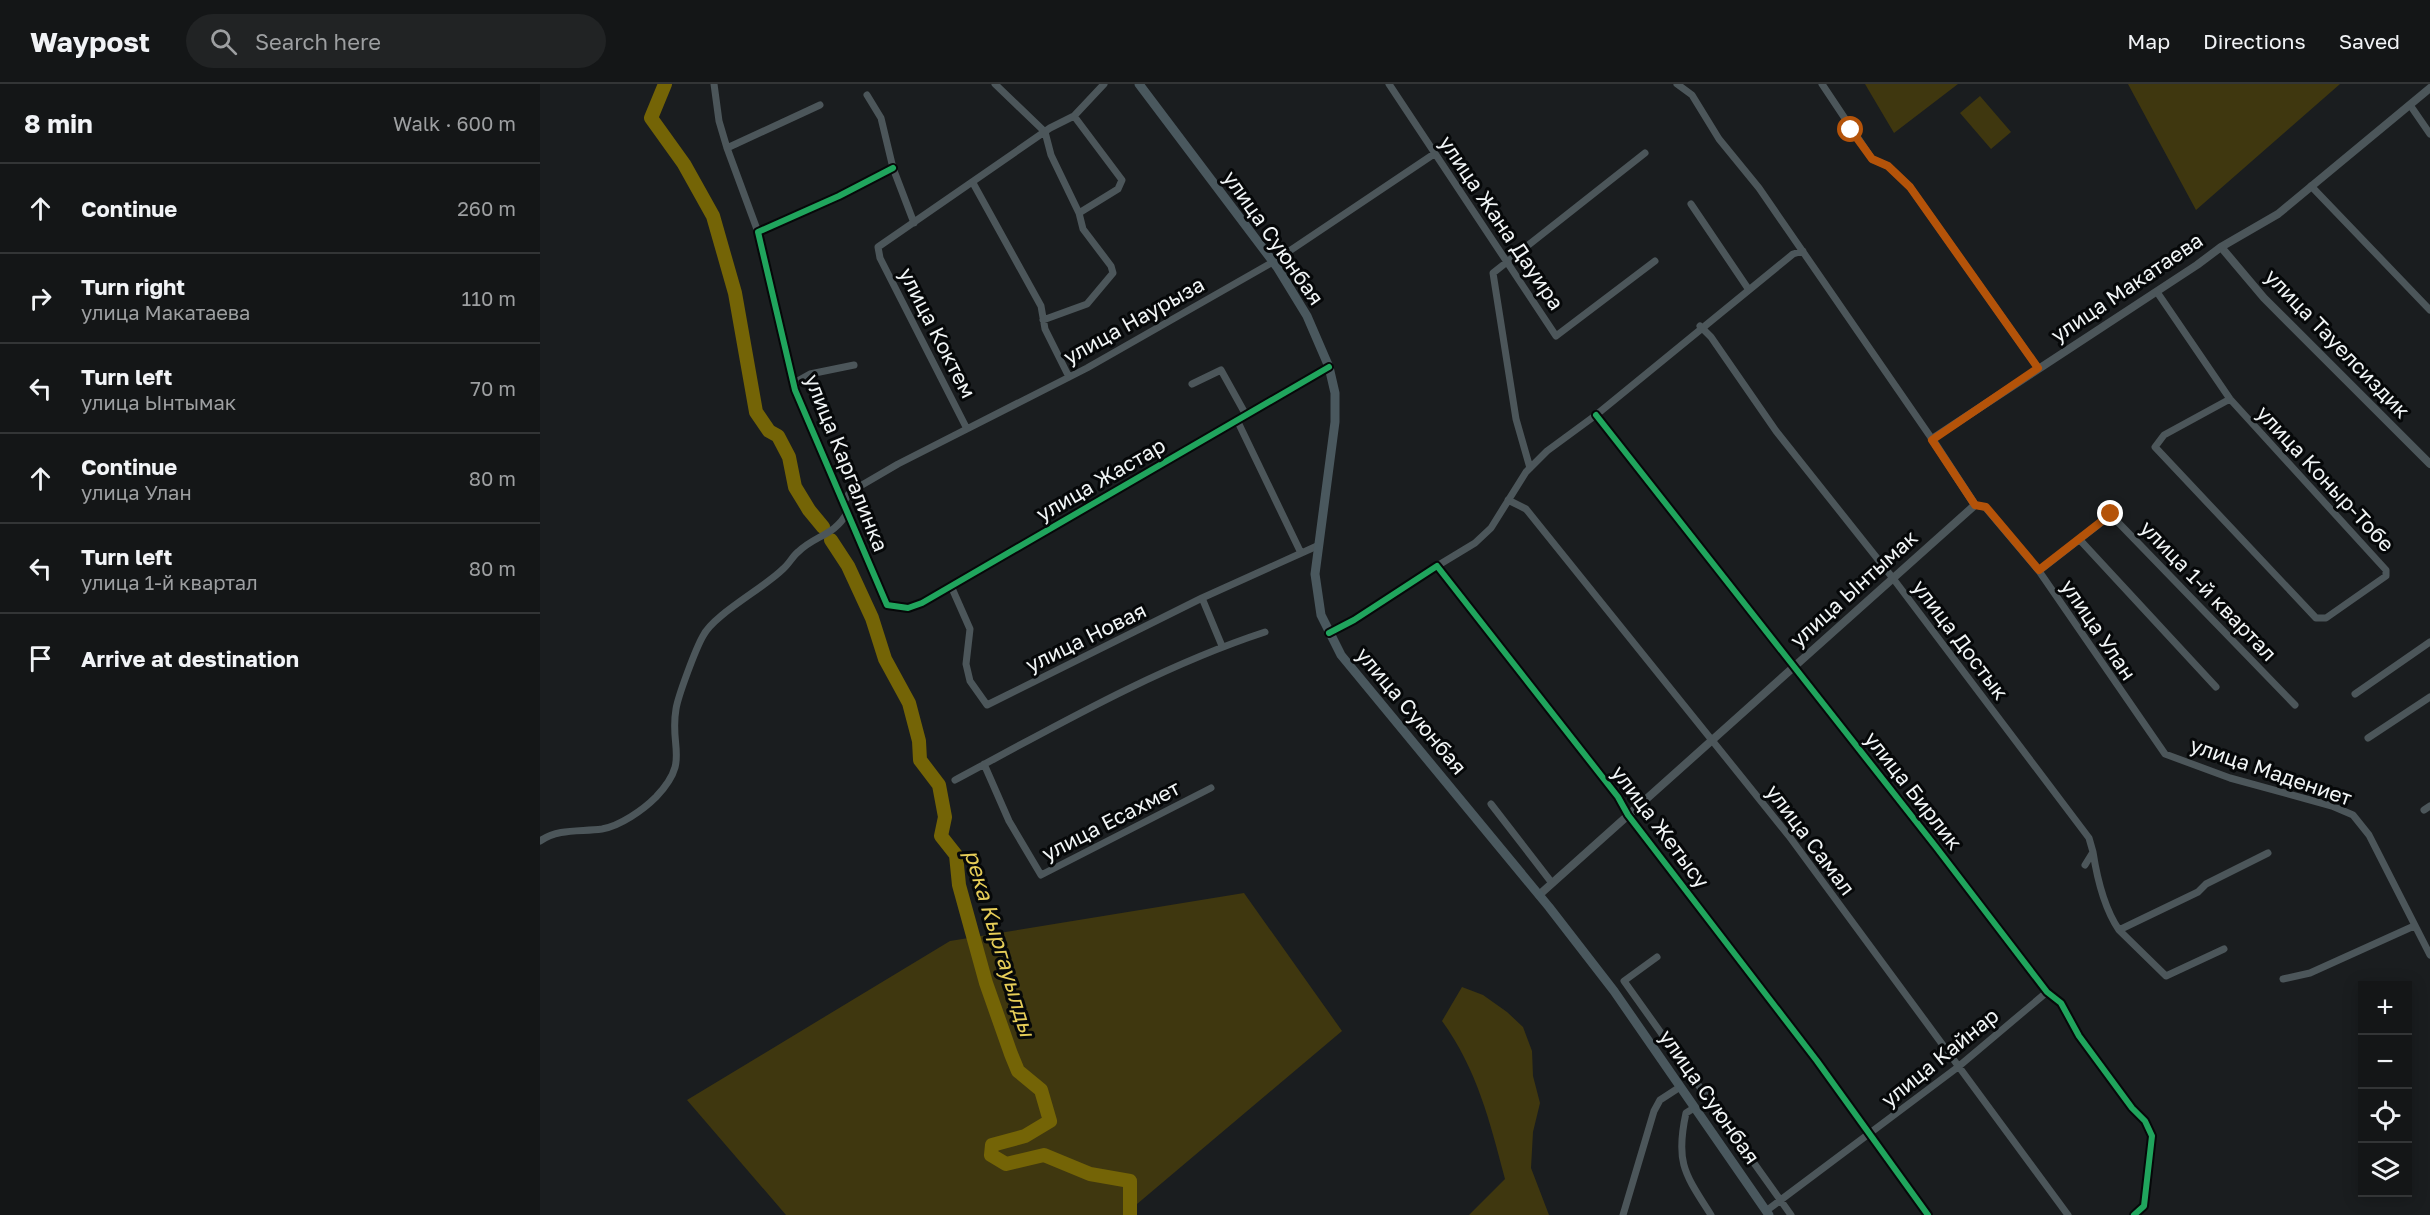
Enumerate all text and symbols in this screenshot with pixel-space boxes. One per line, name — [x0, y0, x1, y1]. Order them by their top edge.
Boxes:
search box — [186, 14, 606, 68]
text: Waypost — [30, 25, 150, 58]
icon: search — [207, 25, 240, 58]
text: Search here — [255, 28, 381, 55]
text: Map — [2127, 28, 2170, 54]
text: Directions — [2203, 28, 2306, 54]
text: Saved — [2339, 28, 2400, 54]
text: 8 min — [24, 108, 93, 139]
text: Walk · 600 m — [393, 111, 516, 135]
route start — [1837, 116, 1863, 142]
street label: улица Жана Дауира — [1434, 130, 1570, 315]
street label: улица Суюнбая — [1218, 165, 1330, 310]
icon: ahead — [24, 192, 57, 225]
text: Continue — [81, 195, 177, 222]
text: 260 m — [457, 196, 516, 220]
street label: улица Макатаева — [2045, 227, 2207, 348]
street label: улица Коктем — [894, 263, 982, 402]
street label: улица Тауелсиздик — [2260, 263, 2416, 423]
street label: улица Наурыза — [1059, 271, 1209, 370]
text: Turn right — [81, 273, 185, 300]
icon: right — [24, 282, 57, 315]
text: 110 m — [462, 286, 516, 310]
text: улица Макатаева — [81, 300, 250, 324]
text: Turn left — [81, 363, 172, 390]
street label: улица Каргалинка — [800, 370, 894, 555]
icon: left — [24, 372, 57, 405]
text: 70 m — [470, 376, 516, 400]
text: улица Ынтымак — [81, 390, 236, 414]
street label: улица Коныр-Тобе — [2251, 400, 2400, 557]
street label: улица Жастар — [1031, 432, 1170, 527]
text: Continue — [81, 453, 177, 480]
icon: ahead — [24, 462, 57, 495]
text: 80 m — [469, 466, 516, 490]
text: улица Улан — [81, 480, 192, 504]
route end — [2097, 500, 2123, 526]
street label: улица 1-й квартал — [2135, 515, 2283, 666]
street label: улица Ынтымак — [1784, 524, 1923, 652]
text: Turn left — [81, 543, 172, 570]
icon: left — [24, 552, 57, 585]
text: 80 m — [469, 556, 516, 580]
text: улица 1-й квартал — [81, 570, 258, 594]
street label: улица Достык — [1907, 574, 2014, 705]
street label: улица Улан — [2056, 574, 2142, 685]
street label: улица Новая — [1021, 597, 1150, 678]
street label: улица Суюнбая — [1351, 641, 1473, 779]
icon: arrive — [24, 642, 57, 675]
text: Arrive at destination — [81, 645, 299, 672]
street label: улица Бирлик — [1859, 726, 1968, 855]
street label: улица Мадениет — [2187, 731, 2356, 811]
street label: улица Жетысу — [1606, 760, 1716, 893]
street label: улица Есахмет — [1037, 774, 1184, 866]
street label: улица Самал — [1761, 779, 1861, 900]
water label: река Кыргауылды — [959, 846, 1042, 1040]
map controls — [2358, 981, 2412, 1197]
button: + — [2358, 981, 2412, 1035]
street label: улица Кайнар — [1875, 1002, 2003, 1112]
street label: улица Суюнбая — [1654, 1024, 1766, 1169]
button: − — [2358, 1035, 2412, 1089]
button: locate — [2358, 1089, 2412, 1143]
button: layers — [2358, 1143, 2412, 1197]

